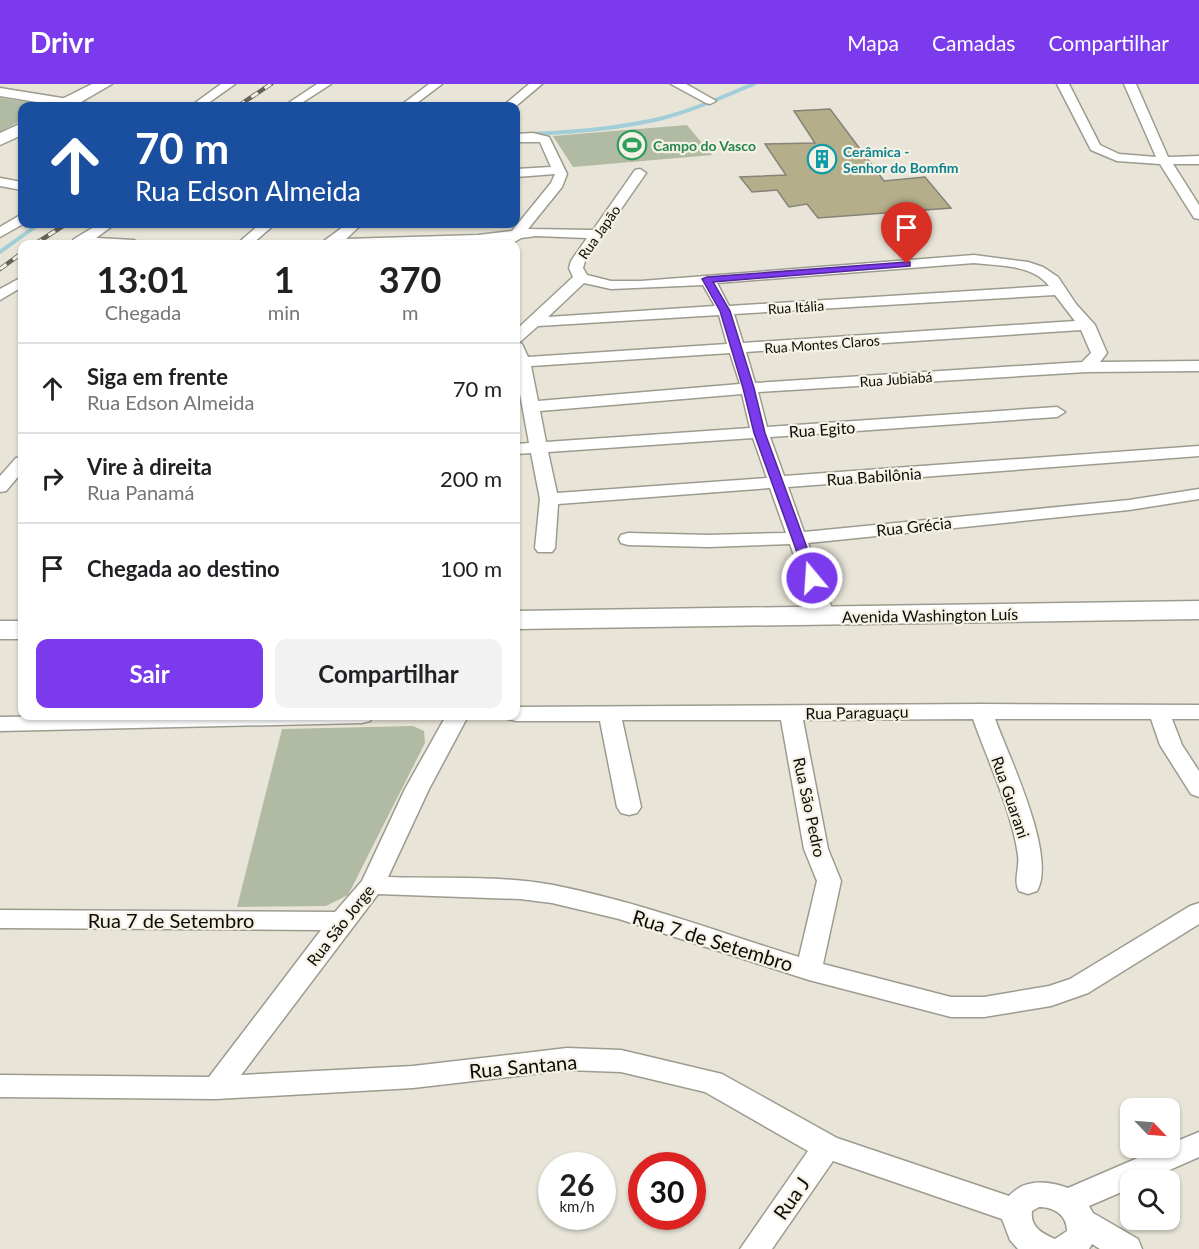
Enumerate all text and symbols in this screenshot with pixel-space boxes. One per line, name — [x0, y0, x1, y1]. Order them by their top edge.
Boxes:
text: Drivr — [30, 25, 94, 59]
text: Mapa — [847, 30, 899, 55]
text: Camadas — [932, 30, 1015, 55]
text: Compartilhar — [1048, 30, 1169, 55]
text: 70 m — [135, 123, 229, 173]
icon: ahead — [36, 126, 114, 204]
sports icon: Campo do Vasco — [616, 129, 648, 161]
place label: Campo do Vasco — [653, 137, 756, 154]
building icon: Cerâmica - Senhor do Bomfim — [806, 143, 838, 175]
place label: Cerâmica - Senhor do Bomfim — [843, 143, 959, 176]
text: Rua Edson Almeida — [135, 174, 361, 207]
street label: Rua Japão — [574, 202, 624, 262]
pin — [881, 202, 932, 264]
icon: arrive — [890, 211, 923, 244]
text: 13:01 — [97, 257, 189, 301]
text: 1 — [274, 257, 295, 301]
text: 370 — [379, 257, 441, 301]
street label: Rua Itália — [767, 297, 825, 317]
text: Chegada — [105, 300, 181, 324]
text: min — [268, 300, 300, 324]
text: m — [402, 300, 418, 324]
street label: Rua Montes Claros — [764, 331, 880, 357]
text: Siga em frente — [87, 363, 228, 390]
street label: Rua Jubiabá — [859, 368, 933, 390]
icon: ahead — [36, 372, 69, 405]
text: 70 m — [453, 375, 502, 402]
text: Rua Edson Almeida — [87, 390, 254, 414]
street label: Rua Egito — [788, 417, 856, 441]
text: Vire à direita — [87, 453, 212, 480]
icon: right — [36, 462, 69, 495]
street label: Rua Babilônia — [826, 463, 922, 489]
text: 200 m — [440, 465, 502, 492]
text: Rua Panamá — [87, 480, 194, 504]
street label: Rua Grécia — [875, 513, 953, 539]
position arrow — [780, 546, 844, 610]
icon: arrive — [36, 552, 69, 585]
text: Chegada ao destino — [87, 555, 280, 582]
text: 100 m — [440, 555, 502, 582]
street label: Avenida Washington Luís — [842, 604, 1018, 626]
button: Sair — [36, 639, 263, 708]
button: Compartilhar — [275, 639, 502, 708]
street label: Rua Paraguaçu — [805, 702, 909, 722]
street label: Rua Guarani — [988, 753, 1034, 841]
street label: Rua São Pedro — [790, 755, 830, 859]
street label: Rua São Jorge — [302, 881, 378, 969]
street label: Rua 7 de Setembro — [630, 904, 796, 976]
street label: Rua 7 de Setembro — [88, 908, 254, 932]
street label: Rua Santana — [468, 1049, 578, 1083]
north arrow — [1120, 1098, 1180, 1158]
map controls — [1120, 1098, 1180, 1230]
speed limit sign: 30 — [628, 1152, 706, 1230]
text: 26 — [560, 1166, 594, 1202]
button: search — [1120, 1170, 1180, 1230]
street label: Rua J — [768, 1172, 814, 1224]
text: km/h — [559, 1197, 595, 1215]

